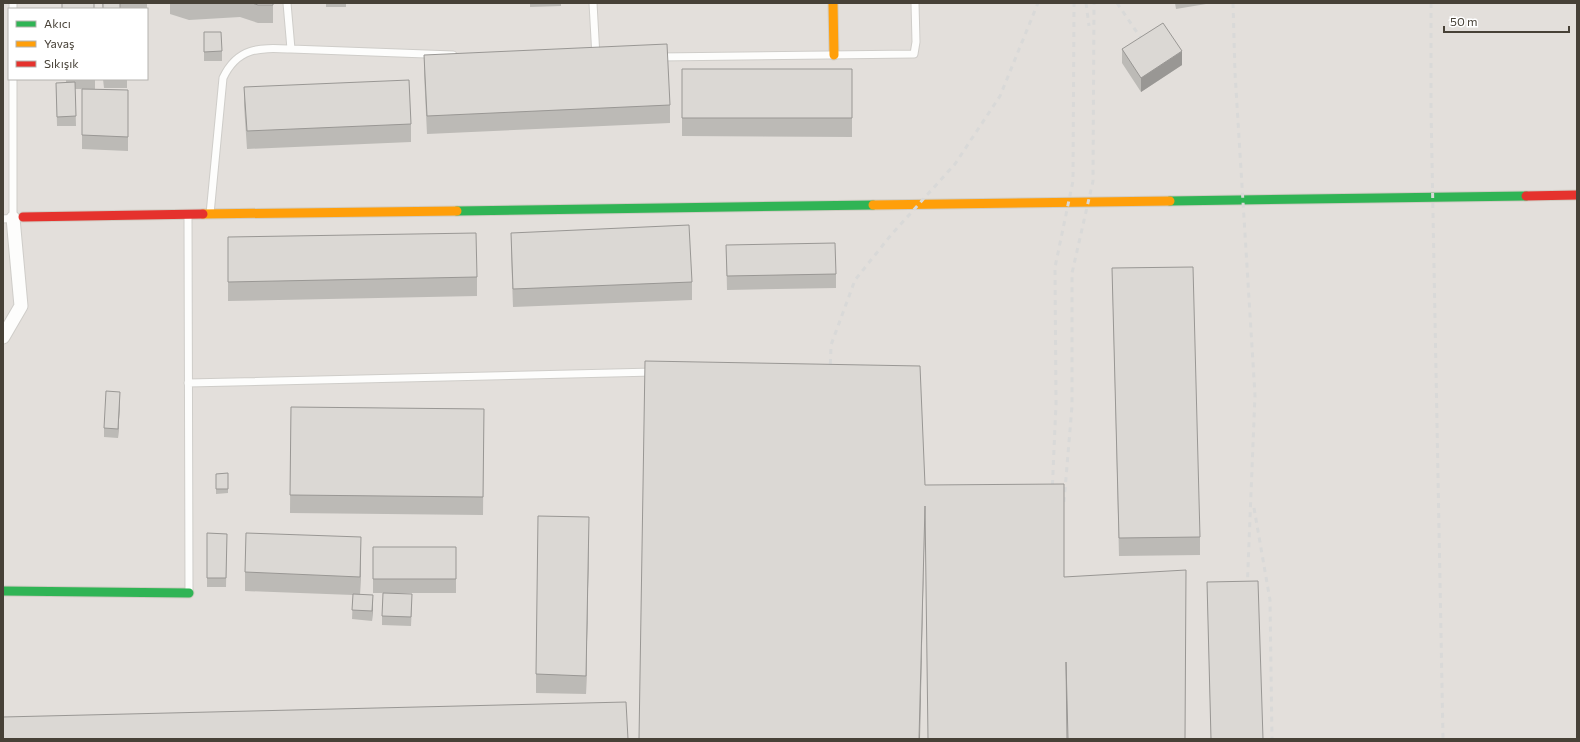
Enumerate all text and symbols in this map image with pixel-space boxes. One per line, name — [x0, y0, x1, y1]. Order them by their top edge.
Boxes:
legend — [8, 8, 148, 80]
scale bar — [1444, 8, 1569, 34]
text: 50 m — [1450, 14, 1478, 28]
text: Akıcı — [44, 16, 71, 30]
text: Yavaş — [44, 36, 75, 50]
text: Sıkışık — [44, 56, 79, 70]

